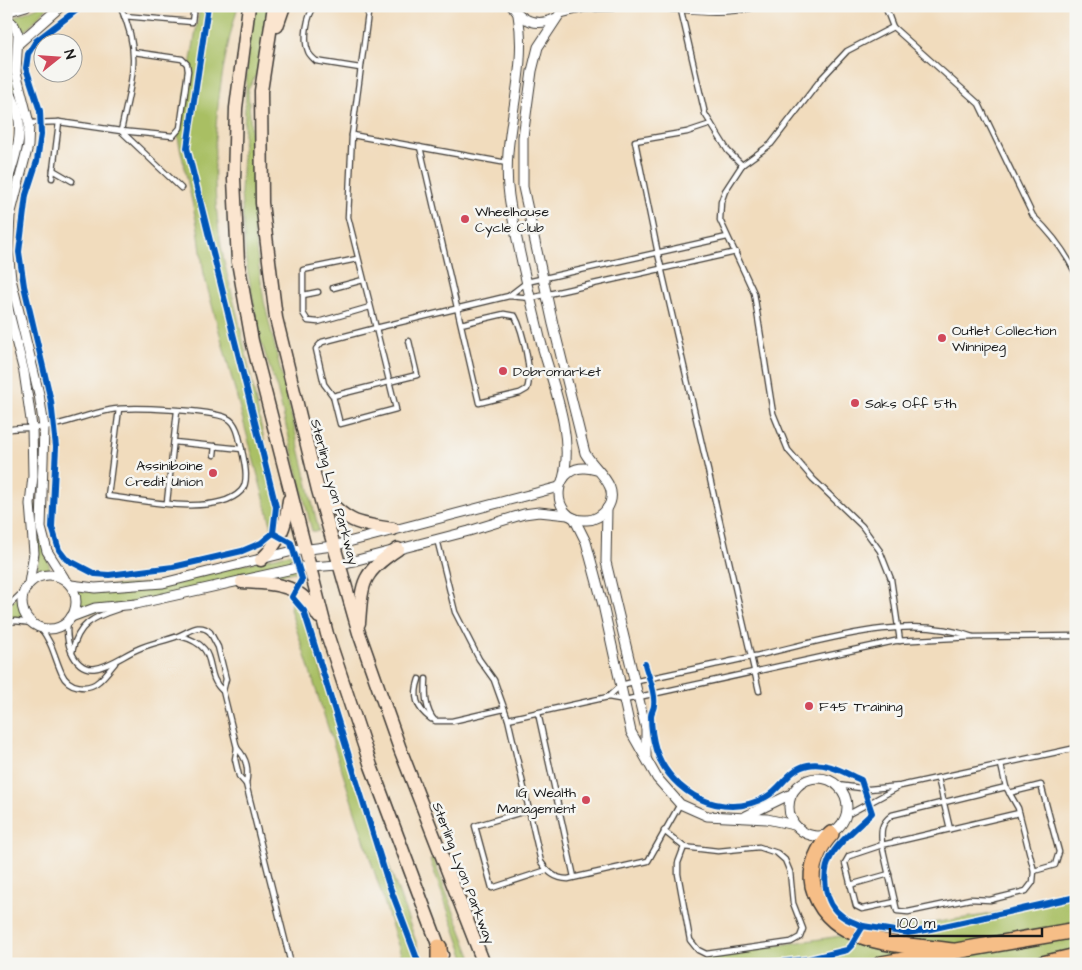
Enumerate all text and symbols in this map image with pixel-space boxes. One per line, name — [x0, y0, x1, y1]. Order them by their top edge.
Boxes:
north arrow — [32, 32, 82, 82]
text: N — [59, 47, 80, 62]
place label: Wheelhouse Cycle Club — [475, 202, 549, 238]
marker: Wheelhouse Cycle Club — [459, 213, 471, 225]
place label: Outlet Collection Winnipeg — [952, 321, 1056, 357]
marker: Outlet Collection Winnipeg — [936, 332, 948, 344]
place label: Dobromarket — [513, 362, 601, 382]
marker: Dobromarket — [497, 365, 509, 377]
place label: Saks Off 5th — [865, 394, 957, 414]
marker: Saks Off 5th — [849, 397, 861, 409]
street label: Sterling Lyon Parkway — [305, 417, 363, 568]
place label: Assiniboine Credit Union — [125, 456, 203, 492]
marker: Assiniboine Credit Union — [207, 467, 219, 479]
place label: F45 Training — [819, 697, 903, 717]
marker: F45 Training — [803, 700, 815, 712]
place label: IG Wealth Management — [497, 783, 576, 819]
marker: IG Wealth Management — [580, 794, 592, 806]
street label: Sterling Lyon Parkway — [427, 800, 499, 947]
scale bar — [890, 905, 1042, 937]
text: 100 m — [897, 913, 936, 934]

